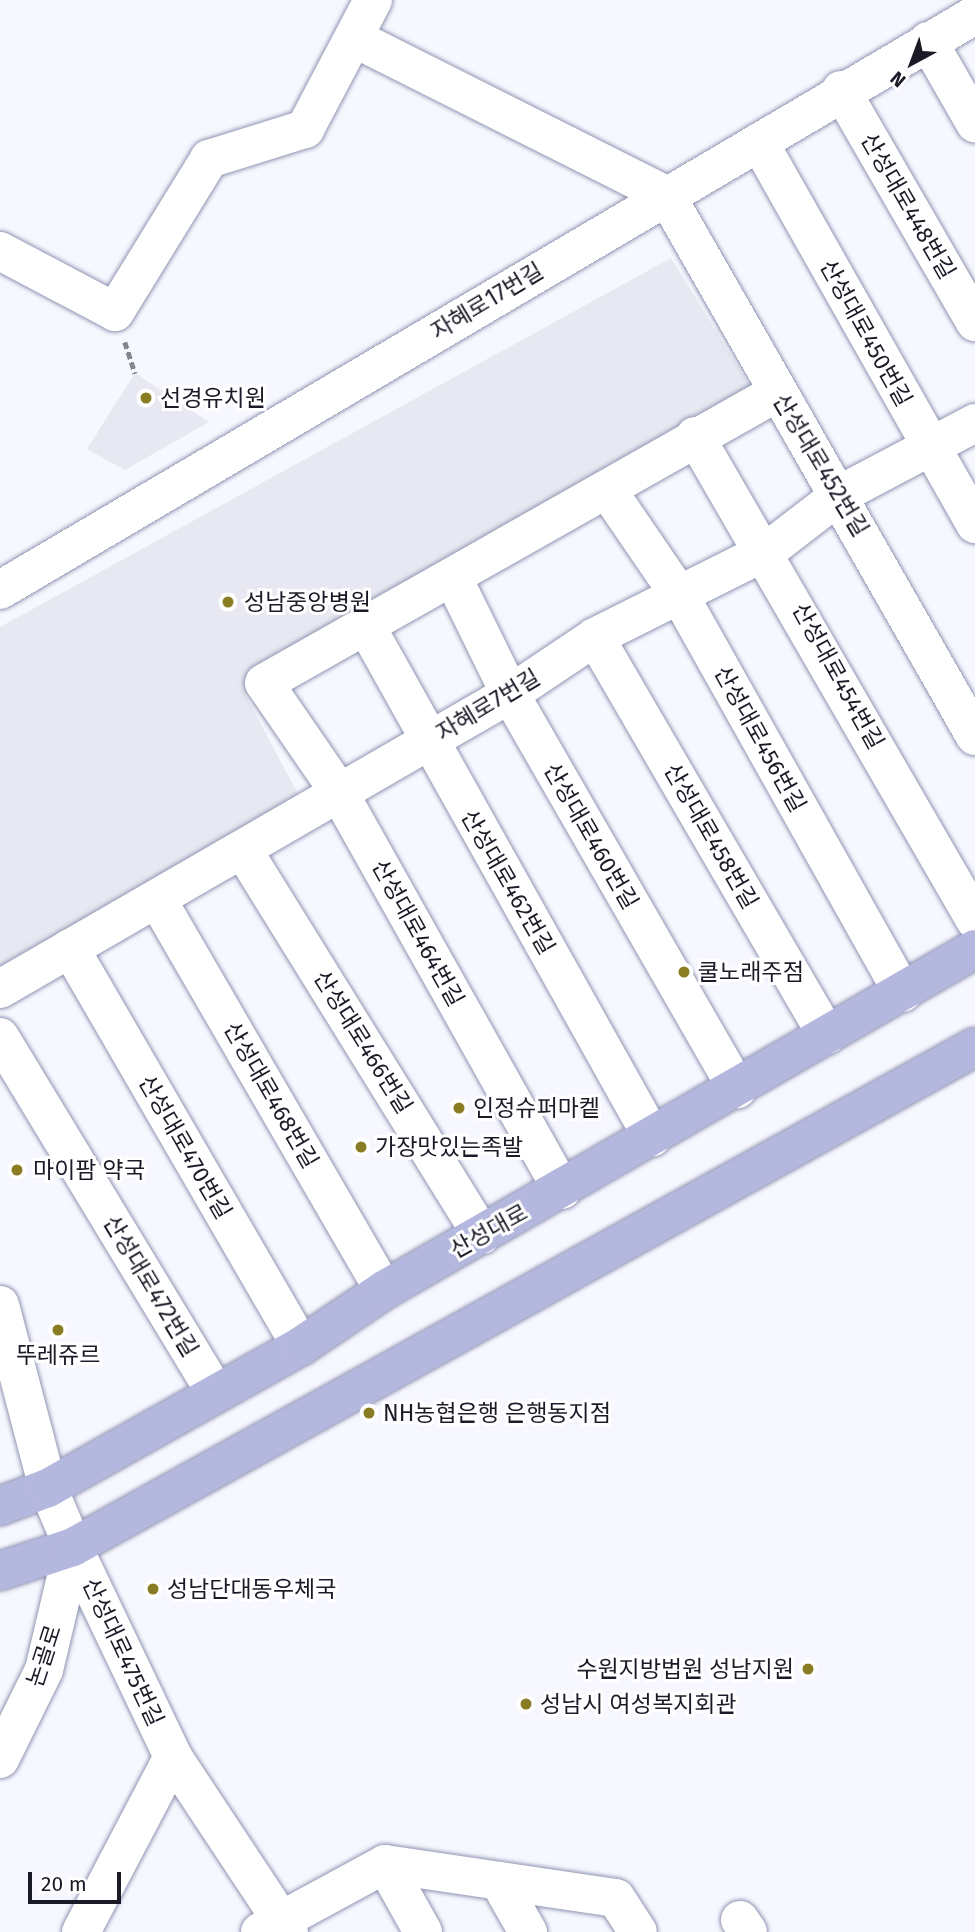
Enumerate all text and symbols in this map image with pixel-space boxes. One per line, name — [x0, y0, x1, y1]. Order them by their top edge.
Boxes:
north arrow — [877, 28, 947, 98]
text: N — [886, 66, 910, 92]
street label: 산성대로448번길 — [855, 128, 961, 284]
street label: 산성대로450번길 — [814, 255, 918, 411]
street label: 자혜로17번길 — [426, 257, 548, 345]
place label: 선경유치원 — [160, 384, 266, 412]
street label: 산성대로452번길 — [768, 389, 874, 541]
marker: 선경유치원 — [138, 390, 154, 406]
place label: 성남중앙병원 — [244, 588, 371, 616]
marker: 성남중앙병원 — [218, 592, 238, 612]
street label: 산성대로454번길 — [786, 598, 890, 754]
street label: 산성대로456번길 — [708, 661, 812, 817]
street label: 자혜로7번길 — [431, 663, 545, 747]
street label: 산성대로460번길 — [538, 758, 644, 914]
street label: 산성대로458번길 — [658, 758, 764, 914]
street label: 산성대로462번길 — [455, 805, 561, 959]
street label: 산성대로464번길 — [366, 855, 470, 1011]
place label: 쿨노래주점 — [698, 958, 804, 986]
marker: 쿨노래주점 — [676, 964, 692, 980]
street label: 산성대로466번길 — [308, 965, 418, 1119]
street label: 산성대로468번길 — [218, 1017, 324, 1173]
street label: 산성대로470번길 — [133, 1070, 237, 1224]
place label: 인정슈퍼마켙 — [473, 1094, 600, 1122]
marker: 인정슈퍼마켙 — [451, 1100, 467, 1116]
place label: 가장맛있는족발 — [375, 1133, 523, 1161]
marker: 가장맛있는족발 — [353, 1139, 369, 1155]
place label: 마이팜 약국 — [33, 1156, 145, 1184]
marker: 마이팜 약국 — [7, 1160, 27, 1180]
street label: 산성대로 — [445, 1198, 533, 1264]
street label: 산성대로472번길 — [98, 1210, 204, 1362]
marker: 뚜레쥬르 — [50, 1322, 66, 1338]
place label: 뚜레쥬르 — [16, 1341, 100, 1369]
place label: NH농협은행 은행동지점 — [383, 1399, 611, 1427]
marker: NH농협은행 은행동지점 — [361, 1405, 377, 1421]
street label: 산성대로475번길 — [77, 1574, 169, 1730]
place label: 성남단대동우체국 — [167, 1575, 336, 1603]
marker: 성남단대동우체국 — [145, 1581, 161, 1597]
street label: 논골로 — [21, 1622, 67, 1690]
place label: 수원지방법원 성남지원 — [576, 1655, 794, 1683]
marker: 수원지방법원 성남지원 — [800, 1661, 816, 1677]
place label: 성남시 여성복지회관 — [540, 1690, 737, 1718]
marker: 성남시 여성복지회관 — [518, 1696, 534, 1712]
scale bar — [32, 1858, 124, 1902]
text: 20 m — [41, 1871, 87, 1897]

